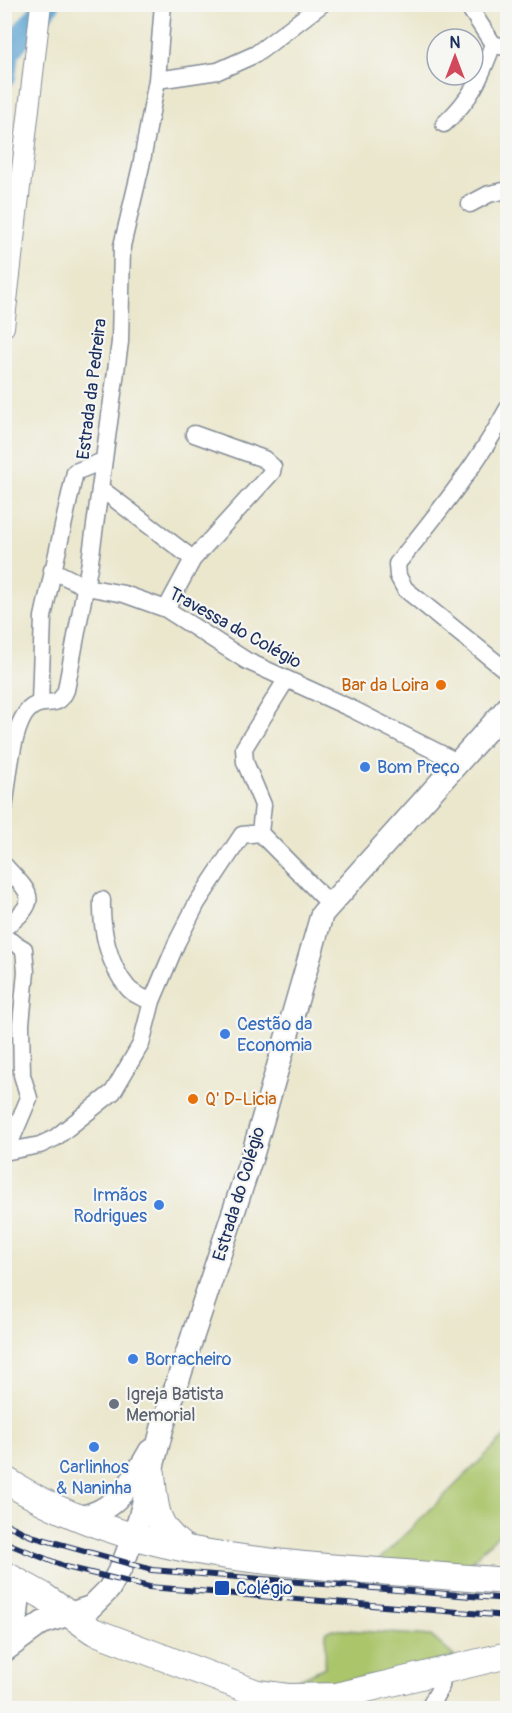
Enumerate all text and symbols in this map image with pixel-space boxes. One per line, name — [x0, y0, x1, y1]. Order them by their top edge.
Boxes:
north arrow — [425, 27, 485, 87]
text: N — [450, 33, 461, 53]
street label: Estrada da Pedreira — [72, 317, 112, 461]
street label: Travessa do Colégio — [165, 582, 306, 674]
place label: Bar da Loira — [341, 674, 429, 697]
marker: Bar da Loira — [434, 678, 448, 692]
place label: Bom Preço — [377, 756, 460, 779]
marker: Bom Preço — [358, 760, 372, 774]
place label: Cestão da Economia — [237, 1013, 312, 1057]
marker: Cestão da Economia — [218, 1027, 232, 1041]
place label: Q' D-Licia — [205, 1088, 277, 1111]
marker: Q' D-Licia — [186, 1092, 200, 1106]
street label: Estrada do Colégio — [208, 1124, 270, 1264]
place label: Irmãos Rodrigues — [73, 1184, 147, 1228]
marker: Irmãos Rodrigues — [152, 1198, 166, 1212]
place label: Borracheiro — [145, 1348, 232, 1371]
marker: Borracheiro — [126, 1352, 140, 1366]
place label: Igreja Batista Memorial — [126, 1383, 224, 1427]
marker: Igreja Batista Memorial — [107, 1397, 121, 1411]
marker: Carlinhos & Naninha — [87, 1440, 101, 1454]
place label: Carlinhos & Naninha — [56, 1456, 132, 1500]
place label: Colégio — [236, 1577, 293, 1600]
marker: Colégio — [213, 1579, 231, 1597]

